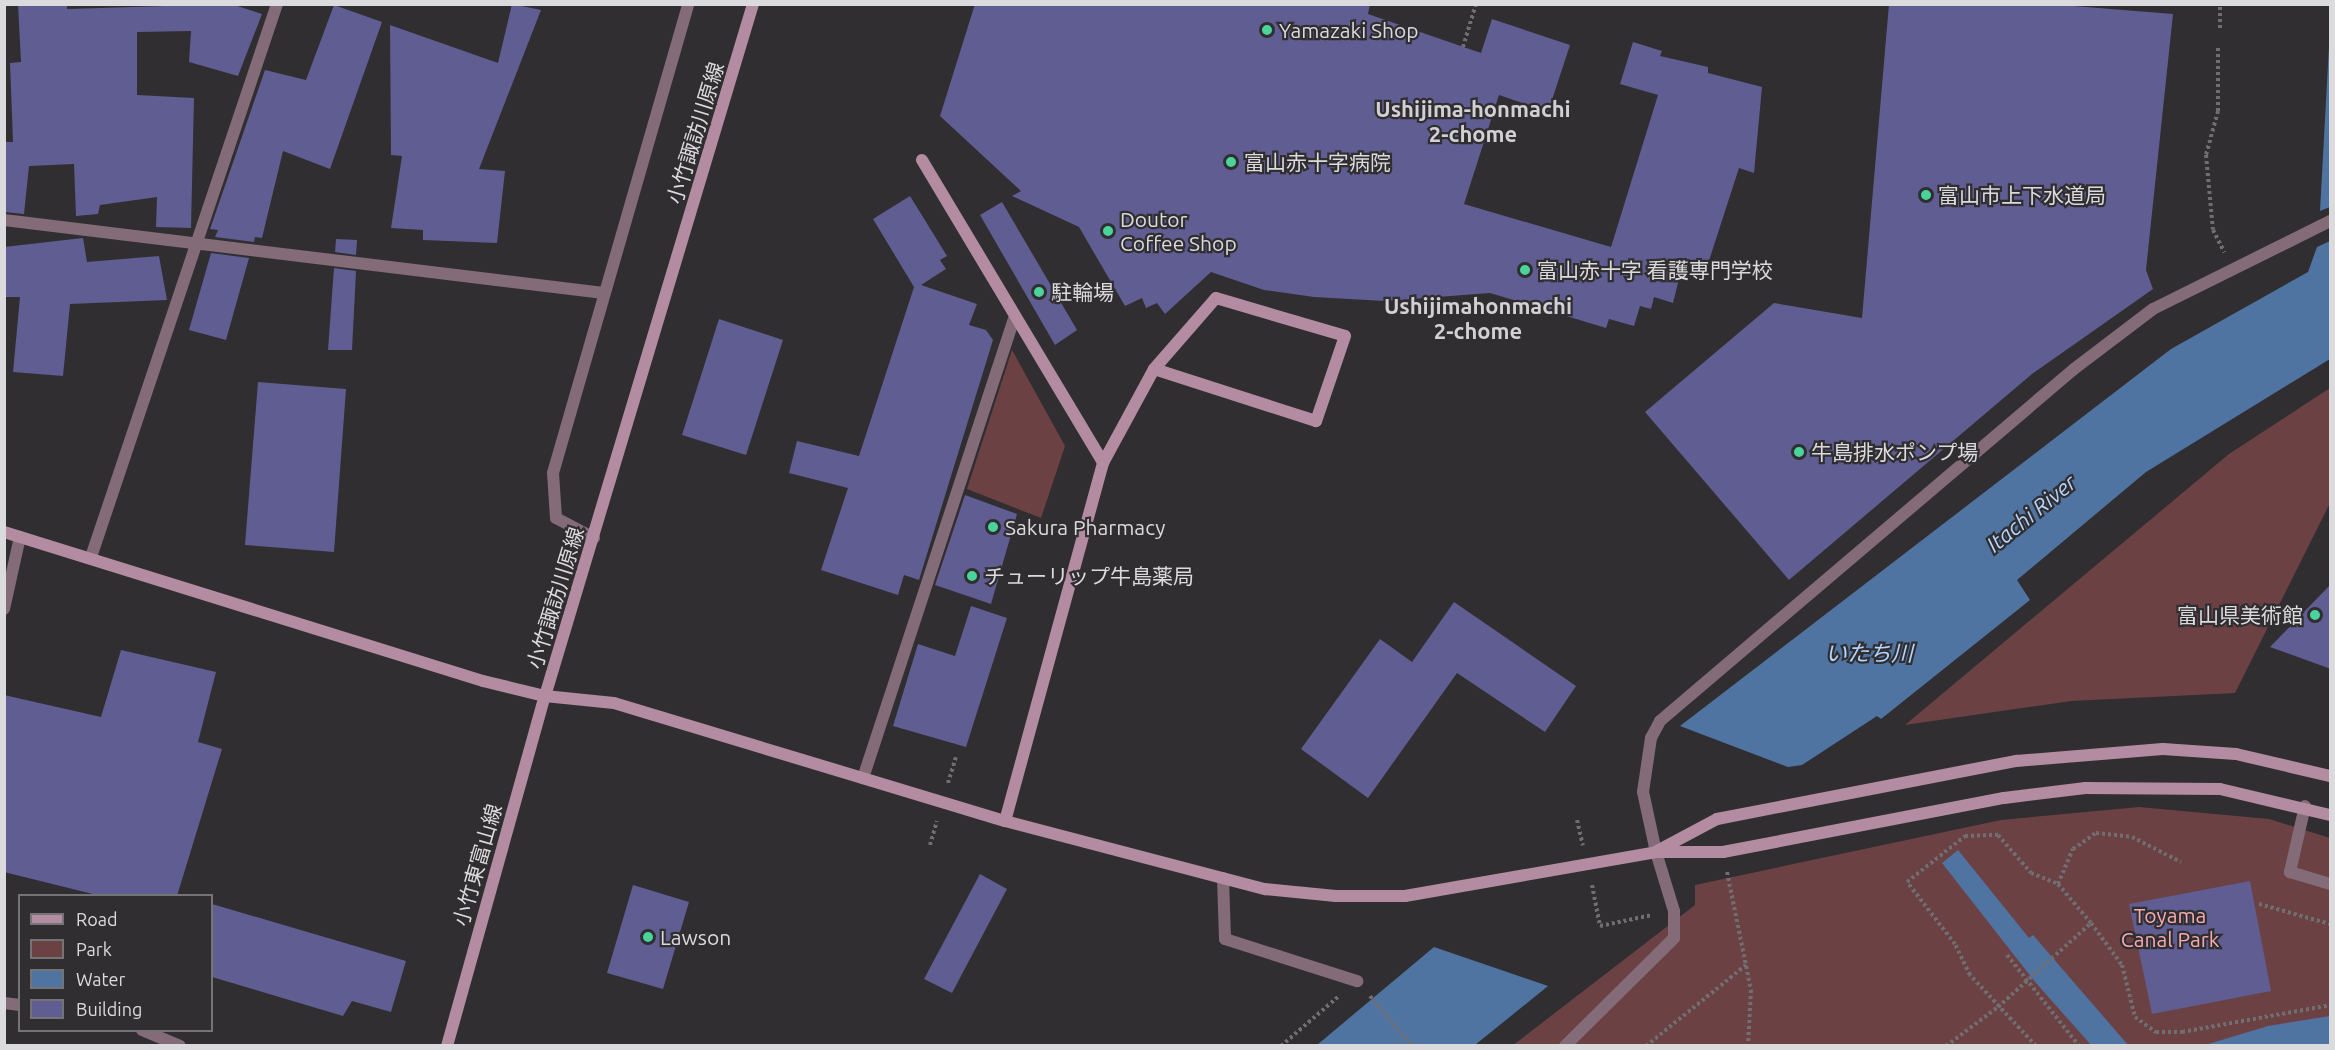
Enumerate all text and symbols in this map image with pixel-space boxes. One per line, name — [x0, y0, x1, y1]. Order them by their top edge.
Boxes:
place label: Yamazaki Shop — [1279, 17, 1419, 43]
marker: Yamazaki Shop — [1260, 23, 1274, 37]
street label: 小竹諏訪川原線 — [661, 59, 729, 207]
district label: Ushijima-honmachi 2-chome — [1375, 95, 1571, 146]
place label: 富山赤十字病院 — [1244, 149, 1391, 175]
marker: 富山赤十字病院 — [1222, 153, 1240, 171]
place label: 富山市上下水道局 — [1938, 182, 2106, 208]
marker: 富山市上下水道局 — [1919, 188, 1933, 202]
place label: Doutor Coffee Shop — [1120, 206, 1237, 256]
marker: Doutor Coffee Shop — [1101, 224, 1115, 238]
place label: 富山赤十字 看護専門学校 — [1537, 257, 1773, 283]
marker: 富山赤十字 看護専門学校 — [1518, 263, 1532, 277]
place label: 駐輪場 — [1051, 279, 1114, 305]
marker: 駐輪場 — [1032, 285, 1046, 299]
district label: Ushijimahonmachi 2-chome — [1384, 292, 1572, 344]
place label: 牛島排水ポンプ場 — [1811, 439, 1979, 465]
marker: 牛島排水ポンプ場 — [1792, 445, 1806, 459]
water label: Itachi River — [1981, 469, 2081, 557]
place label: Sakura Pharmacy — [1005, 514, 1165, 540]
marker: Sakura Pharmacy — [986, 520, 1000, 534]
street label: 小竹諏訪川原線 — [521, 524, 589, 672]
place label: チューリップ牛島薬局 — [984, 563, 1194, 589]
marker: チューリップ牛島薬局 — [965, 569, 979, 583]
place label: 富山県美術館 — [2177, 602, 2303, 628]
marker: 富山県美術館 — [2308, 608, 2322, 622]
water label: いたち川 — [1825, 640, 1913, 666]
street label: 小竹東富山線 — [448, 801, 506, 929]
legend — [18, 894, 213, 1032]
park label: Toyama Canal Park — [2121, 902, 2219, 952]
text: Road — [76, 909, 118, 929]
place label: Lawson — [660, 924, 731, 950]
marker: Lawson — [641, 930, 655, 944]
text: Park — [76, 939, 112, 959]
text: Water — [76, 969, 125, 989]
text: Building — [76, 999, 142, 1019]

